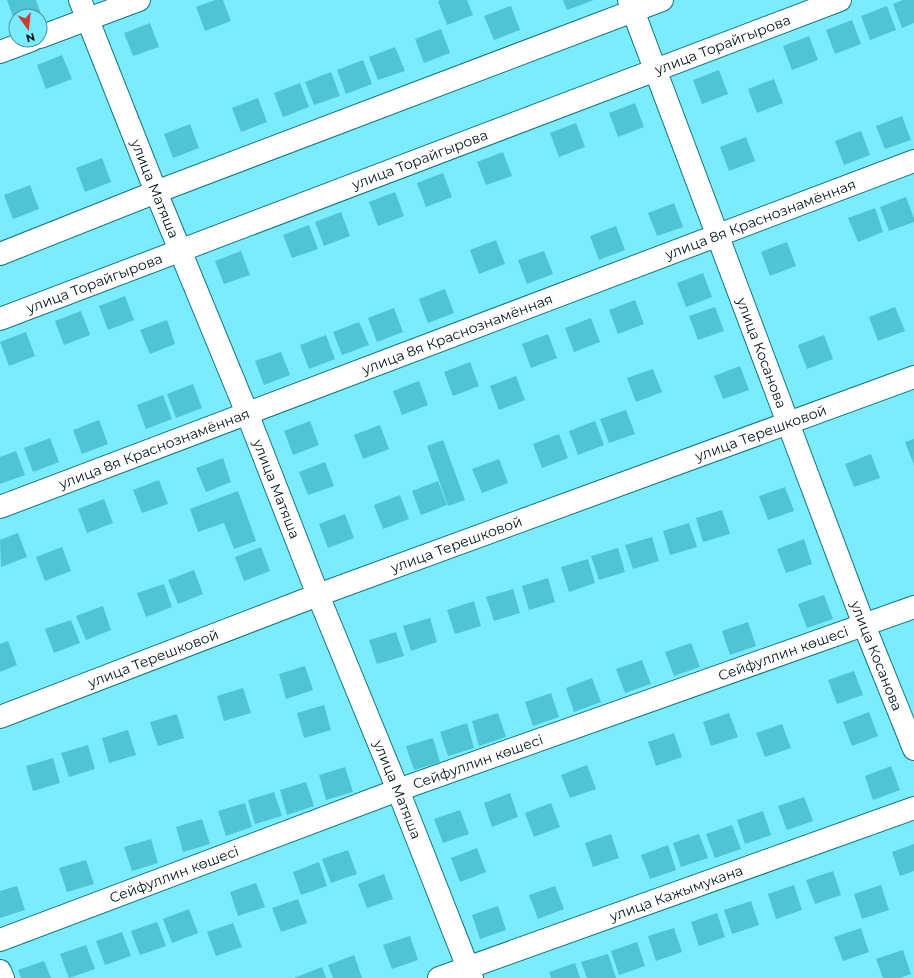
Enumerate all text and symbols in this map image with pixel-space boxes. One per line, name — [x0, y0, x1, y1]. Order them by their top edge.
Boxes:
north arrow — [8, 8, 48, 48]
street label: улица Торайгырова — [651, 11, 793, 79]
text: N — [24, 30, 37, 46]
street label: улица Торайгырова — [348, 126, 490, 194]
street label: улица Матяша — [127, 136, 183, 241]
street label: улица 8я Краснознамённая — [662, 175, 858, 264]
street label: улица Торайгырова — [23, 249, 165, 317]
street label: улица 8я Краснознамённая — [358, 290, 555, 379]
street label: улица Косанова — [732, 294, 791, 411]
street label: улица Терешковой — [692, 401, 829, 466]
street label: улица 8я Краснознамённая — [55, 404, 252, 493]
street label: улица Матяша — [249, 436, 304, 541]
street label: улица Терешковой — [387, 512, 525, 577]
street label: улица Косанова — [846, 597, 907, 713]
street label: Сейфуллин көшесі — [716, 622, 851, 685]
street label: улица Терешковой — [84, 625, 221, 692]
street label: Сейфуллин көшесі — [410, 730, 545, 793]
street label: улица Матяша — [369, 736, 425, 842]
street label: Сейфуллин көшесі — [107, 842, 241, 907]
street label: улица Кажымукана — [606, 861, 745, 926]

